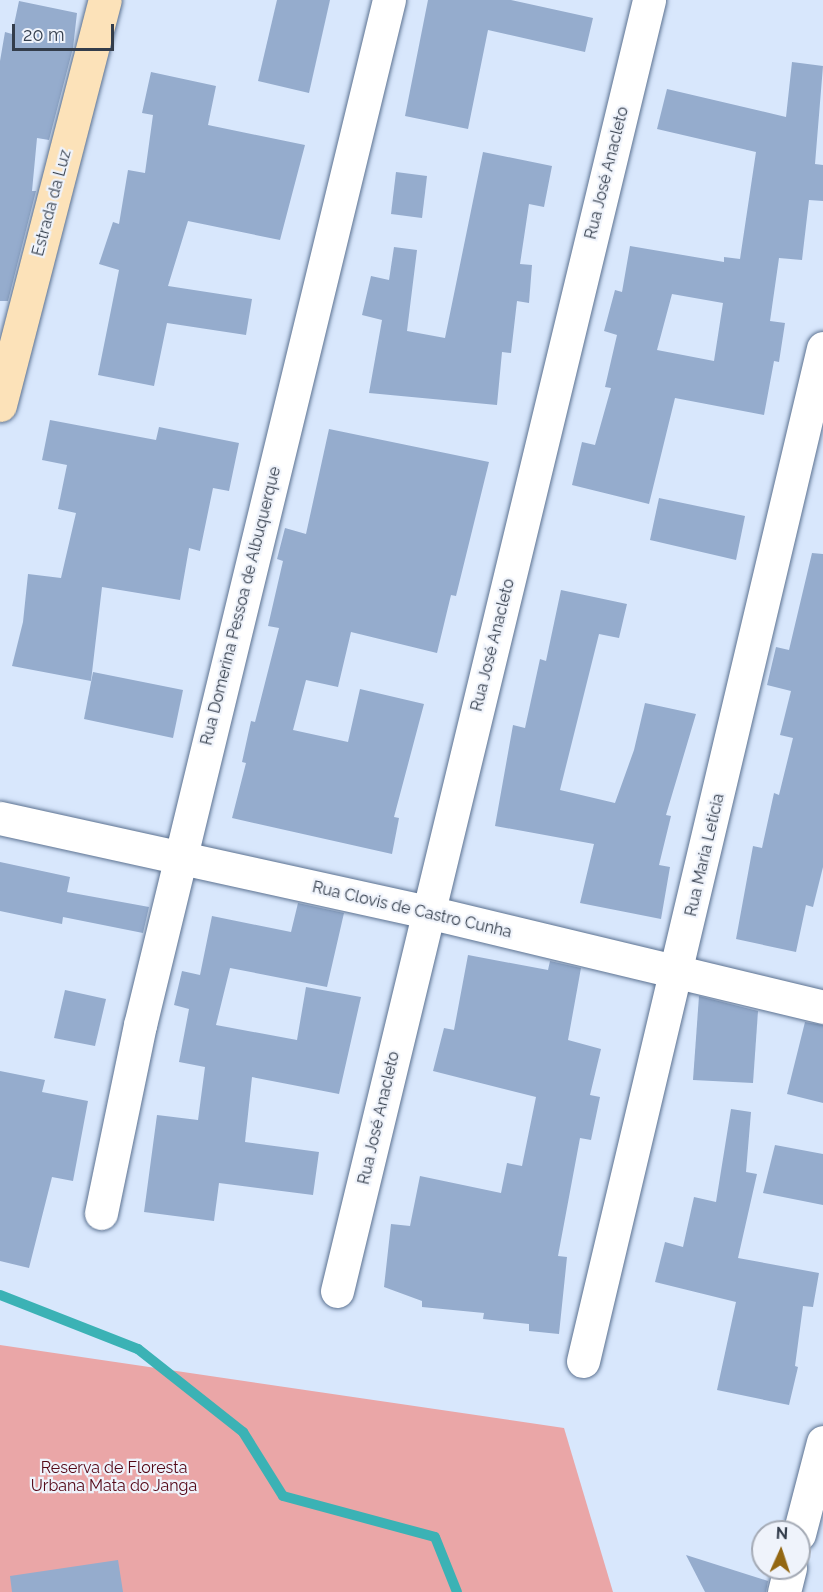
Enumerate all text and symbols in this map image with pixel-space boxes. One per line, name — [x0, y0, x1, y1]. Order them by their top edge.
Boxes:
scale bar — [15, 12, 117, 50]
text: 20 m — [23, 24, 65, 45]
street label: Rua José Anacleto — [581, 104, 633, 242]
street label: Estrada da Luz — [29, 148, 75, 258]
street label: Rua Domerina Pessoa de Albuquerque — [197, 465, 285, 747]
street label: Rua José Anacleto — [467, 576, 519, 714]
street label: Rua Maria Leticia — [682, 792, 728, 918]
street label: Rua Clovis de Castro Cunha — [310, 878, 514, 942]
street label: Rua José Anacleto — [354, 1049, 404, 1187]
park label: Reserva de Floresta Urbana Mata do Janga — [31, 1458, 197, 1496]
north arrow — [751, 1520, 811, 1580]
text: N — [775, 1524, 788, 1543]

